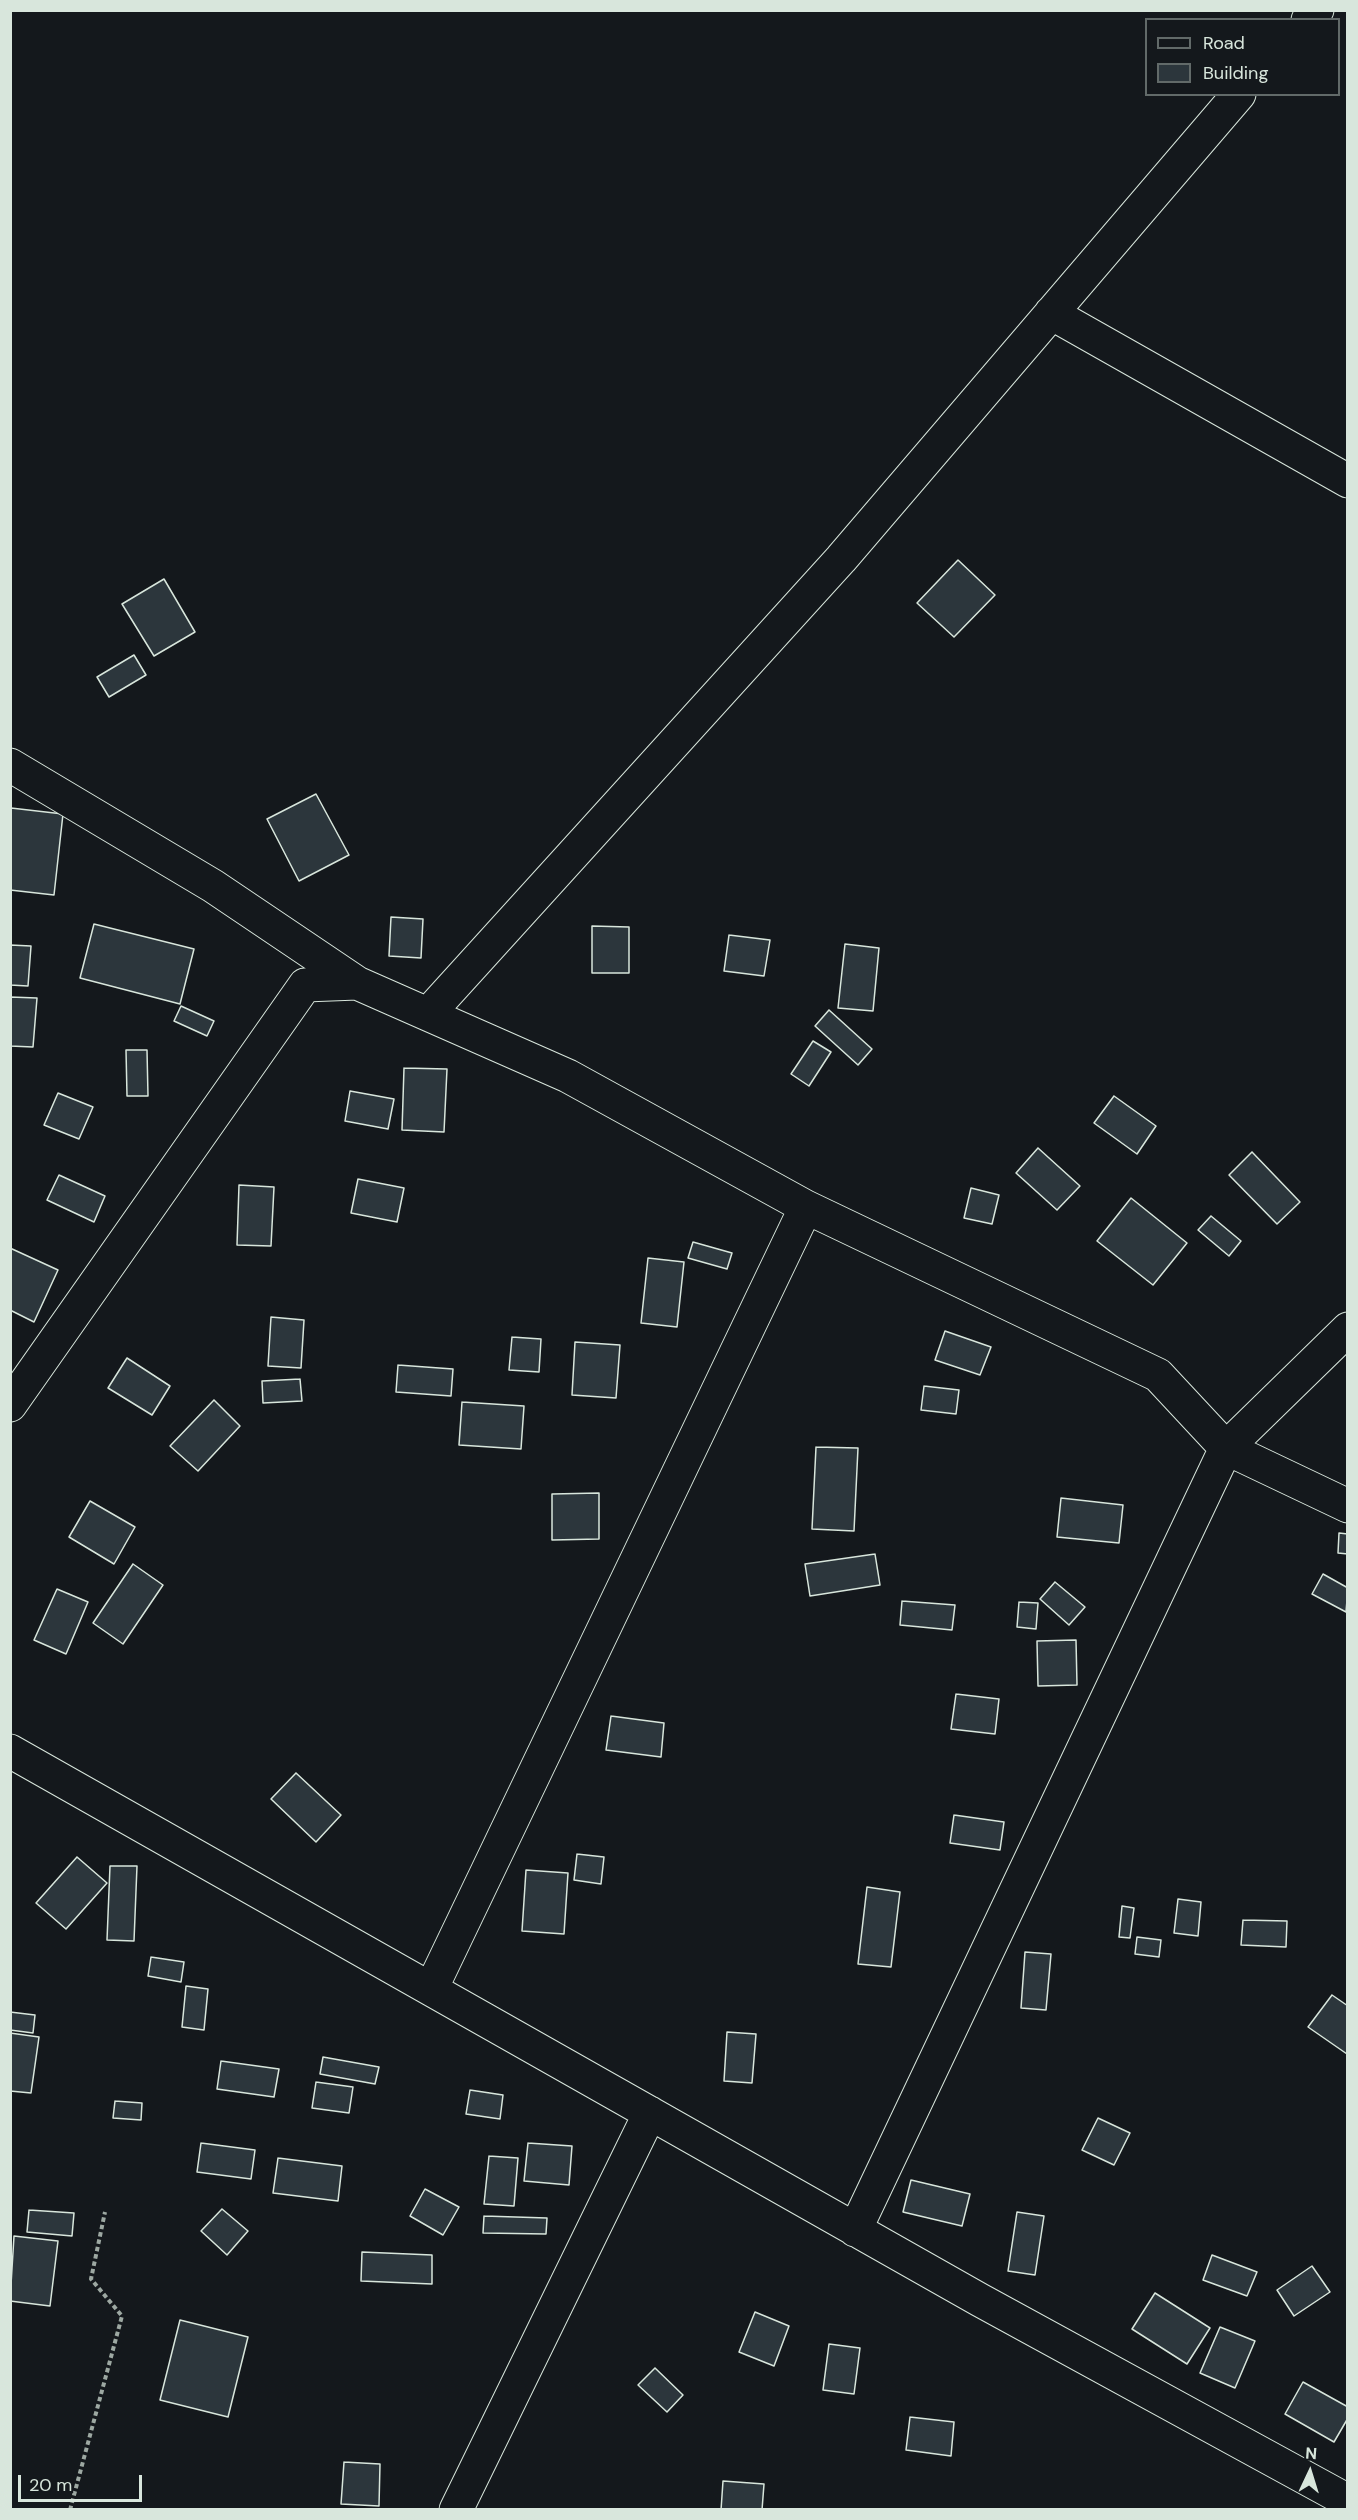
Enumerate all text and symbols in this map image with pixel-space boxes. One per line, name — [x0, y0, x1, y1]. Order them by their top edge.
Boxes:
legend — [1145, 18, 1340, 96]
text: Road — [1203, 31, 1245, 55]
text: Building — [1203, 61, 1268, 85]
north arrow — [1280, 2442, 1340, 2502]
text: N — [1305, 2443, 1318, 2464]
scale bar — [21, 2463, 146, 2501]
text: 20 m — [29, 2473, 72, 2497]

